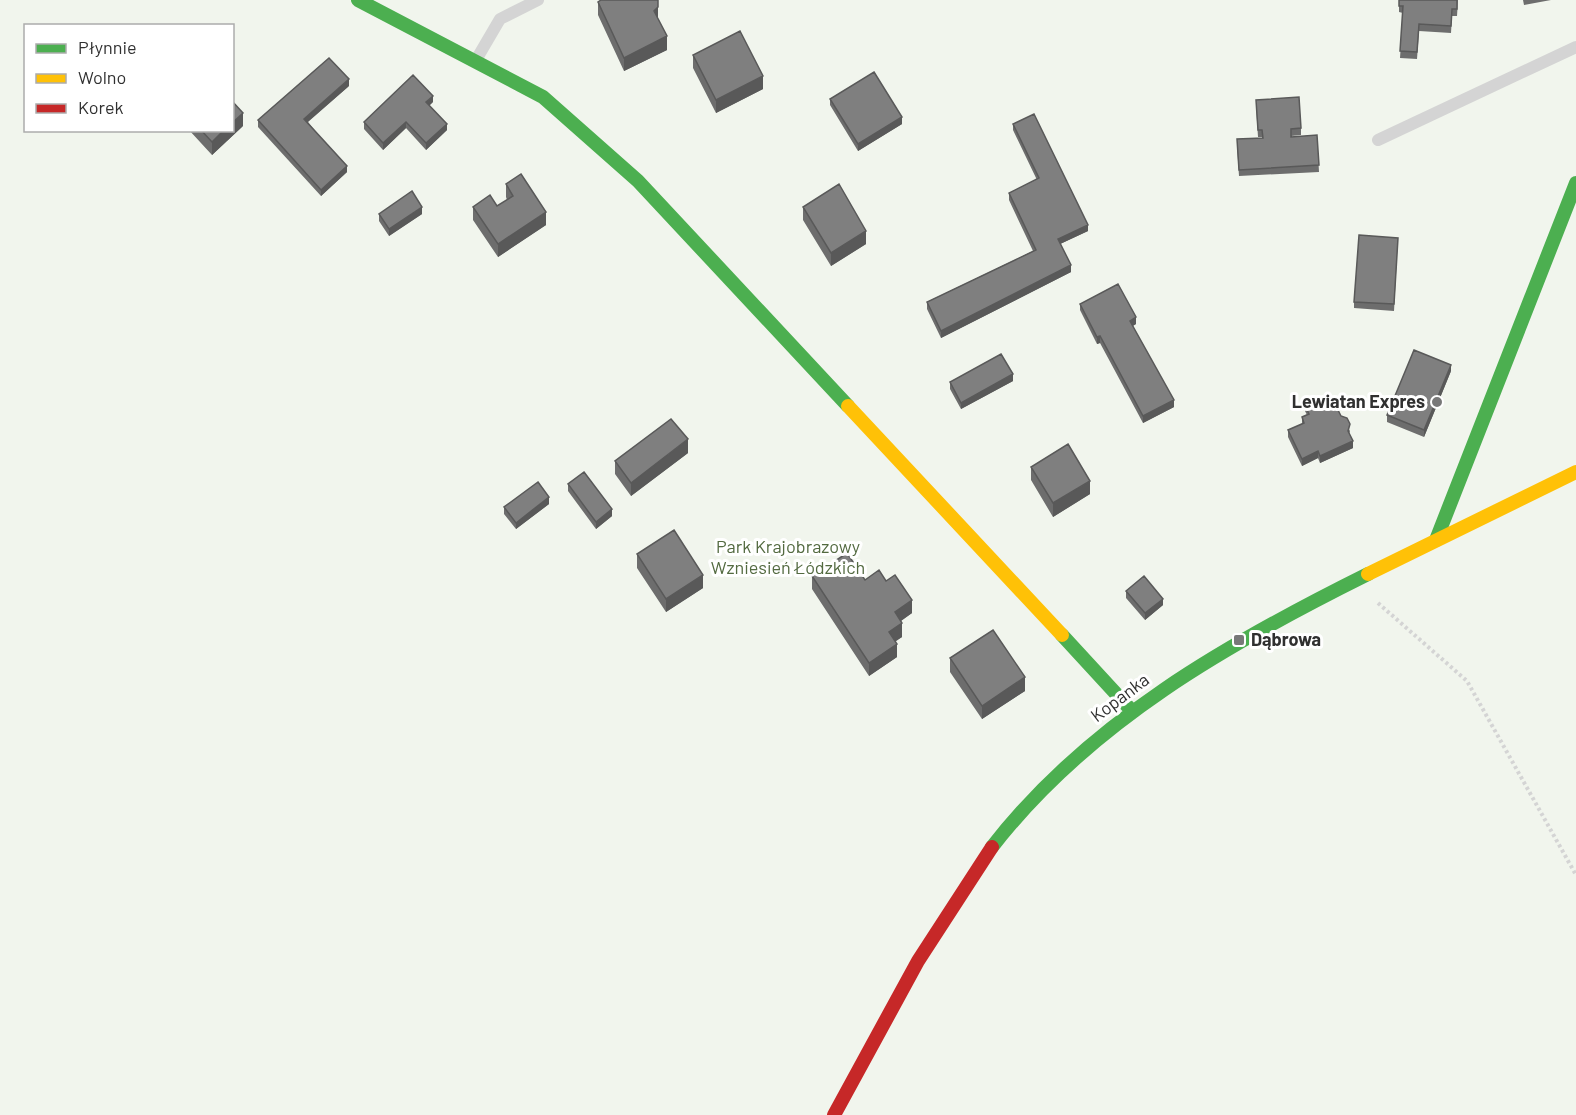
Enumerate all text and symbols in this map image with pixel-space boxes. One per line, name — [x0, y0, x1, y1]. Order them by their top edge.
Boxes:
legend — [24, 24, 234, 132]
text: Płynnie — [78, 36, 137, 58]
text: Wolno — [78, 66, 126, 88]
text: Korek — [78, 96, 124, 118]
place label: Lewiatan Expres — [1292, 390, 1425, 412]
marker: Lewiatan Expres — [1430, 395, 1444, 409]
park label: Park Krajobrazowy Wzniesień Łódzkich — [711, 535, 865, 578]
place label: Dąbrowa — [1251, 628, 1321, 650]
marker: Dąbrowa — [1232, 633, 1246, 647]
street label: Kopanka — [1086, 668, 1153, 726]

